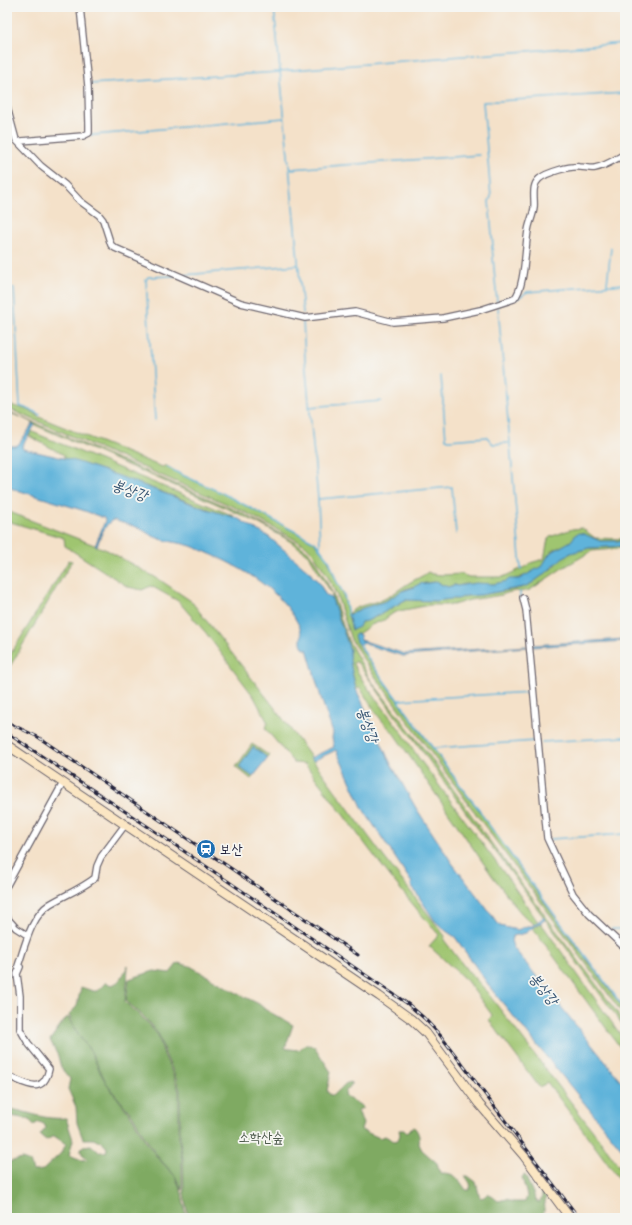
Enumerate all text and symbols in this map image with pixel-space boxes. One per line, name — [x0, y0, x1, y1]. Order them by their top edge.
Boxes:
water label: 봉상강 — [109, 475, 152, 507]
water label: 봉상강 — [352, 705, 383, 748]
station icon: 보산 — [195, 838, 217, 860]
place label: 보산 — [220, 841, 243, 859]
water label: 봉상강 — [524, 969, 563, 1012]
park label: 소학산숲 — [238, 1129, 284, 1147]

